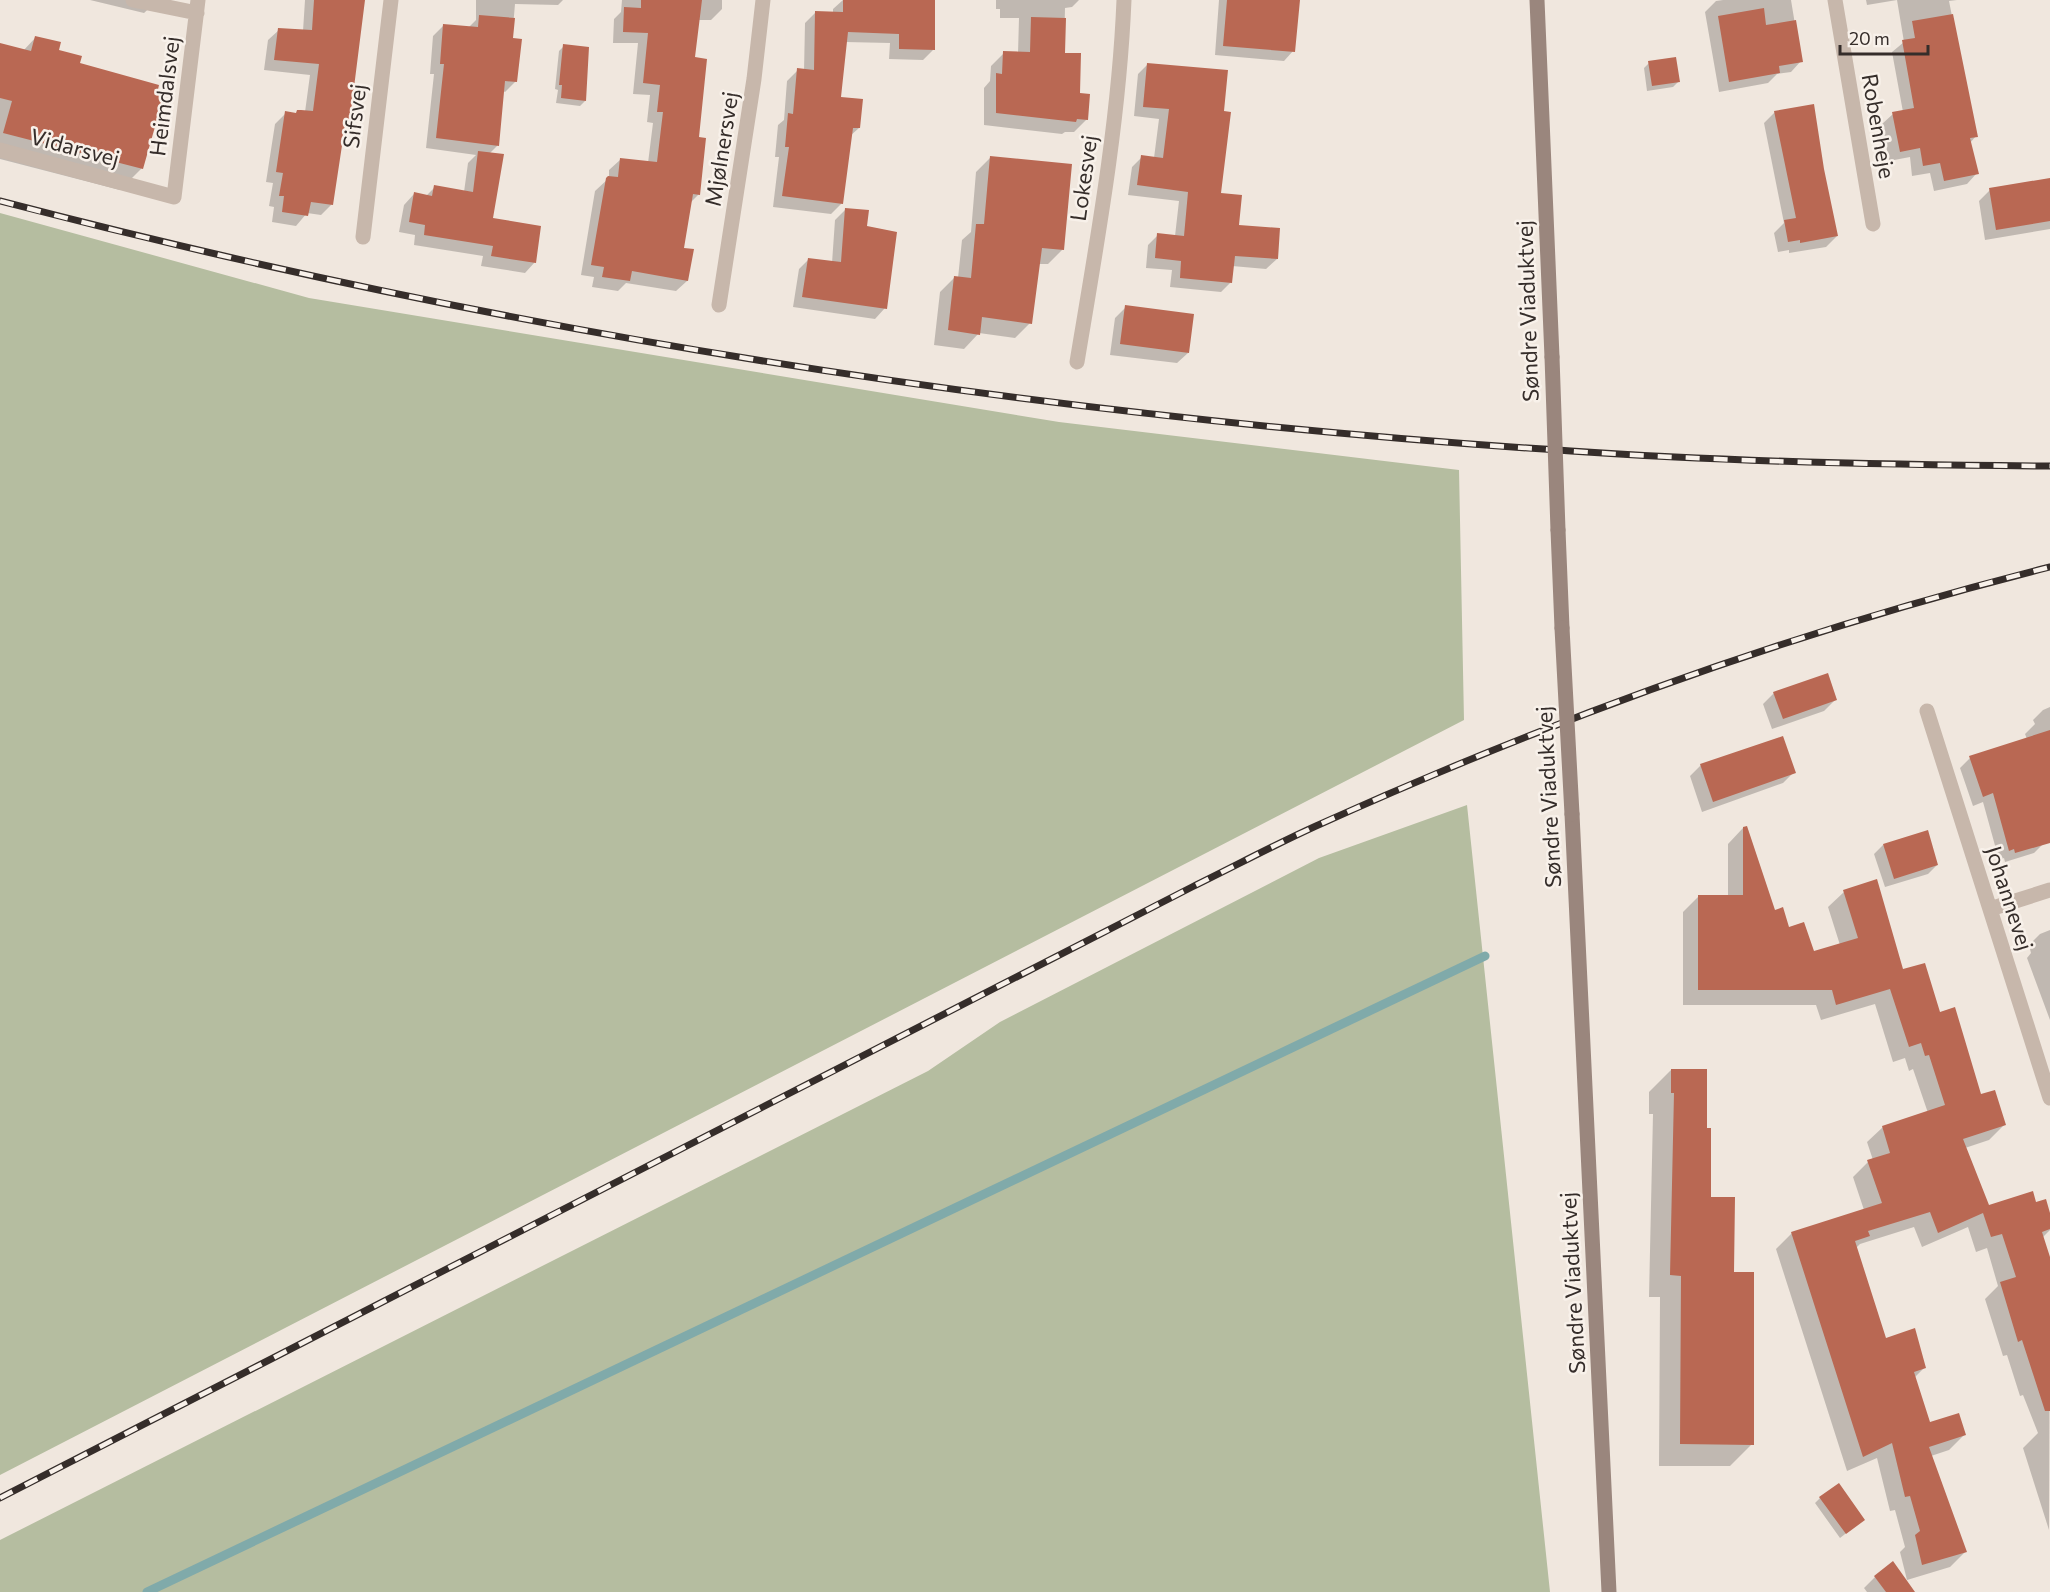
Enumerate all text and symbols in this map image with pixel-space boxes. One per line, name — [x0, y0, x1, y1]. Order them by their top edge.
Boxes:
scale bar — [1840, 18, 1928, 56]
text: 20 m — [1849, 27, 1890, 49]
street label: Heimdalsvej — [143, 34, 185, 158]
street label: Robenheje — [1857, 72, 1901, 180]
street label: Sifsvej — [337, 82, 371, 150]
street label: Mjølnersvej — [699, 90, 743, 208]
street label: Vidarsvej — [27, 122, 123, 172]
street label: Lokesvej — [1064, 133, 1102, 223]
street label: Søndre Viaduktvej — [1510, 220, 1544, 402]
street label: Søndre Viaduktvej — [1530, 705, 1566, 889]
street label: Johannevej — [1980, 842, 2040, 954]
street label: Søndre Viaduktvej — [1554, 1191, 1590, 1375]

